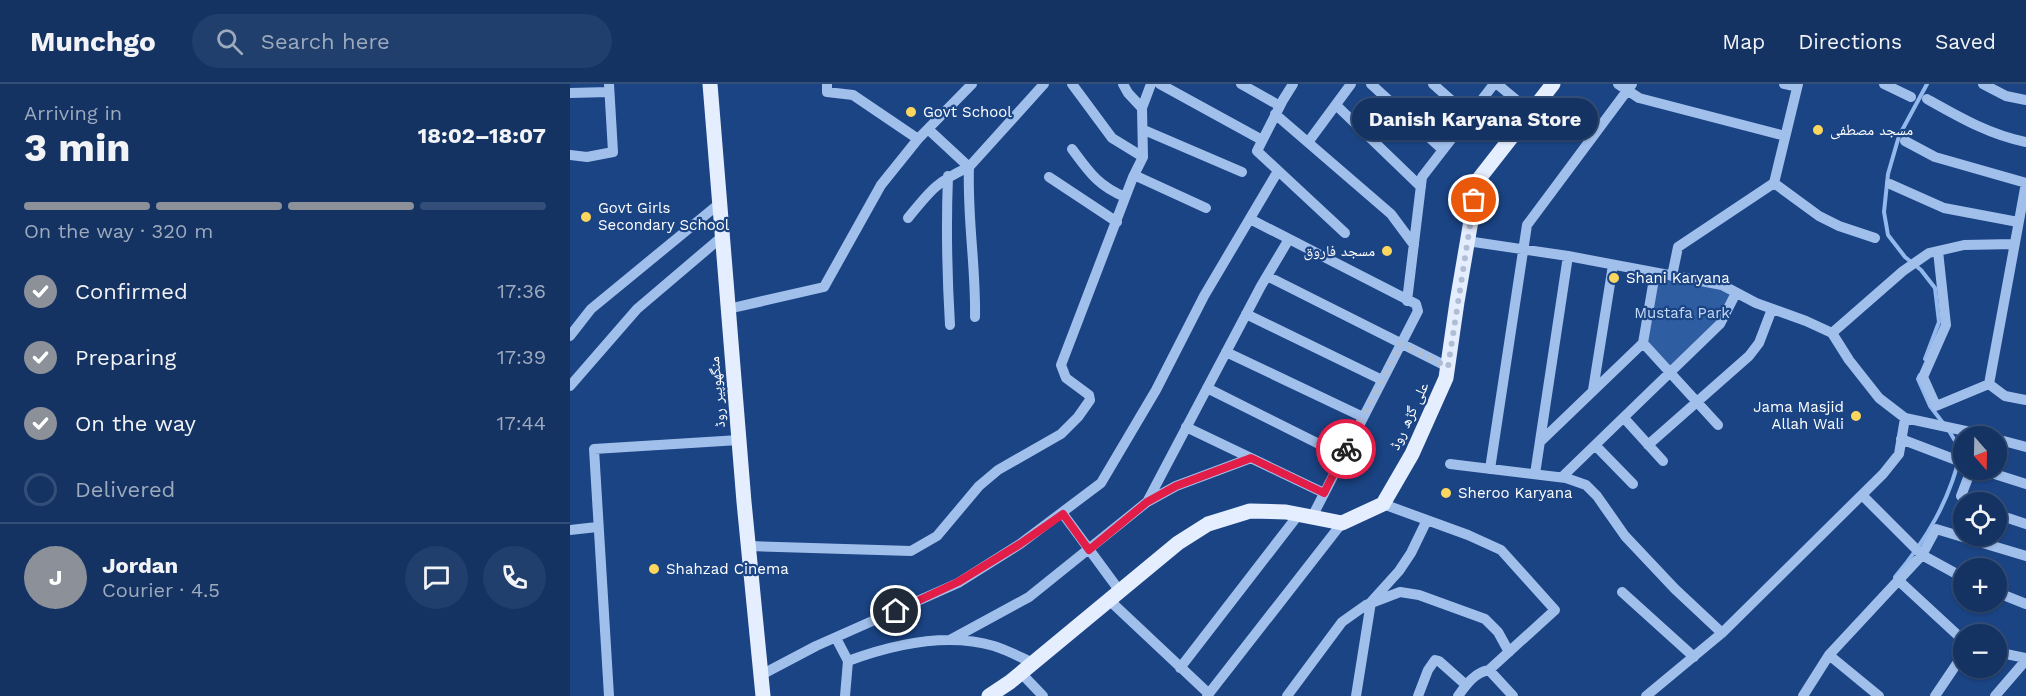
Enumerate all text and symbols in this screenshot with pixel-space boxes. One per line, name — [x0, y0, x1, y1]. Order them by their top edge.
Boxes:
search box — [192, 14, 612, 68]
text: Munchgo — [30, 25, 156, 58]
icon: search — [213, 25, 246, 58]
text: Search here — [261, 29, 390, 54]
text: Map — [1722, 29, 1765, 54]
text: Directions — [1798, 29, 1902, 54]
text: Saved — [1935, 29, 1996, 54]
callout: Danish Karyana Store — [1351, 98, 1597, 140]
text: Arriving in — [24, 101, 122, 125]
place label: Govt School — [923, 103, 1012, 121]
marker: Govt School — [904, 105, 918, 119]
text: Danish Karyana Store — [1369, 107, 1581, 131]
place label: مسجد مصطفی — [1830, 121, 1913, 140]
text: 18:02–18:07 — [418, 123, 546, 148]
marker: مسجد مصطفی — [1811, 123, 1825, 137]
text: 3 min — [24, 125, 131, 170]
pin — [1448, 174, 1499, 225]
icon: bag — [1457, 183, 1490, 216]
place label: Govt Girls Secondary School — [598, 199, 730, 234]
marker: Govt Girls Secondary School — [579, 210, 593, 224]
text: On the way · 320 m — [24, 219, 213, 243]
place label: مسجد فاروق — [1303, 242, 1375, 261]
marker: مسجد فاروق — [1380, 244, 1394, 258]
place label: Shani Karyana — [1626, 269, 1730, 287]
marker: Shani Karyana — [1607, 271, 1621, 285]
icon: check — [24, 275, 57, 308]
text: Confirmed — [75, 279, 188, 304]
text: 17:36 — [497, 279, 546, 303]
park label: Mustafa Park — [1634, 304, 1730, 322]
icon: check — [24, 341, 57, 374]
text: Preparing — [75, 345, 176, 370]
text: 17:39 — [497, 345, 546, 369]
street label: منگھوپیر روڈ — [705, 355, 729, 428]
street label: علی گڑھ روڈ — [1386, 379, 1434, 453]
place label: Jama Masjid Allah Wali — [1753, 398, 1844, 433]
icon: check — [24, 407, 57, 440]
marker: Jama Masjid Allah Wali — [1849, 409, 1863, 423]
text: On the way — [75, 411, 196, 436]
text: 17:44 — [497, 411, 546, 435]
courier — [1316, 419, 1376, 479]
north arrow — [1953, 426, 2007, 480]
map controls — [1953, 426, 2007, 678]
icon: bike — [1330, 433, 1363, 466]
text: Delivered — [75, 477, 175, 502]
place label: Sheroo Karyana — [1458, 484, 1573, 502]
marker: Sheroo Karyana — [1439, 486, 1453, 500]
button: locate — [1953, 492, 2007, 546]
button: chat — [405, 546, 468, 609]
button: phone — [483, 546, 546, 609]
text: Jordan — [102, 553, 178, 578]
button: + — [1953, 558, 2007, 612]
place label: Shahzad Cinema — [666, 560, 789, 578]
marker: Shahzad Cinema — [647, 562, 661, 576]
text: J — [49, 565, 62, 590]
text: Courier · 4.5 — [102, 578, 220, 602]
pin — [870, 585, 921, 636]
icon: home — [879, 594, 912, 627]
button: − — [1953, 624, 2007, 678]

